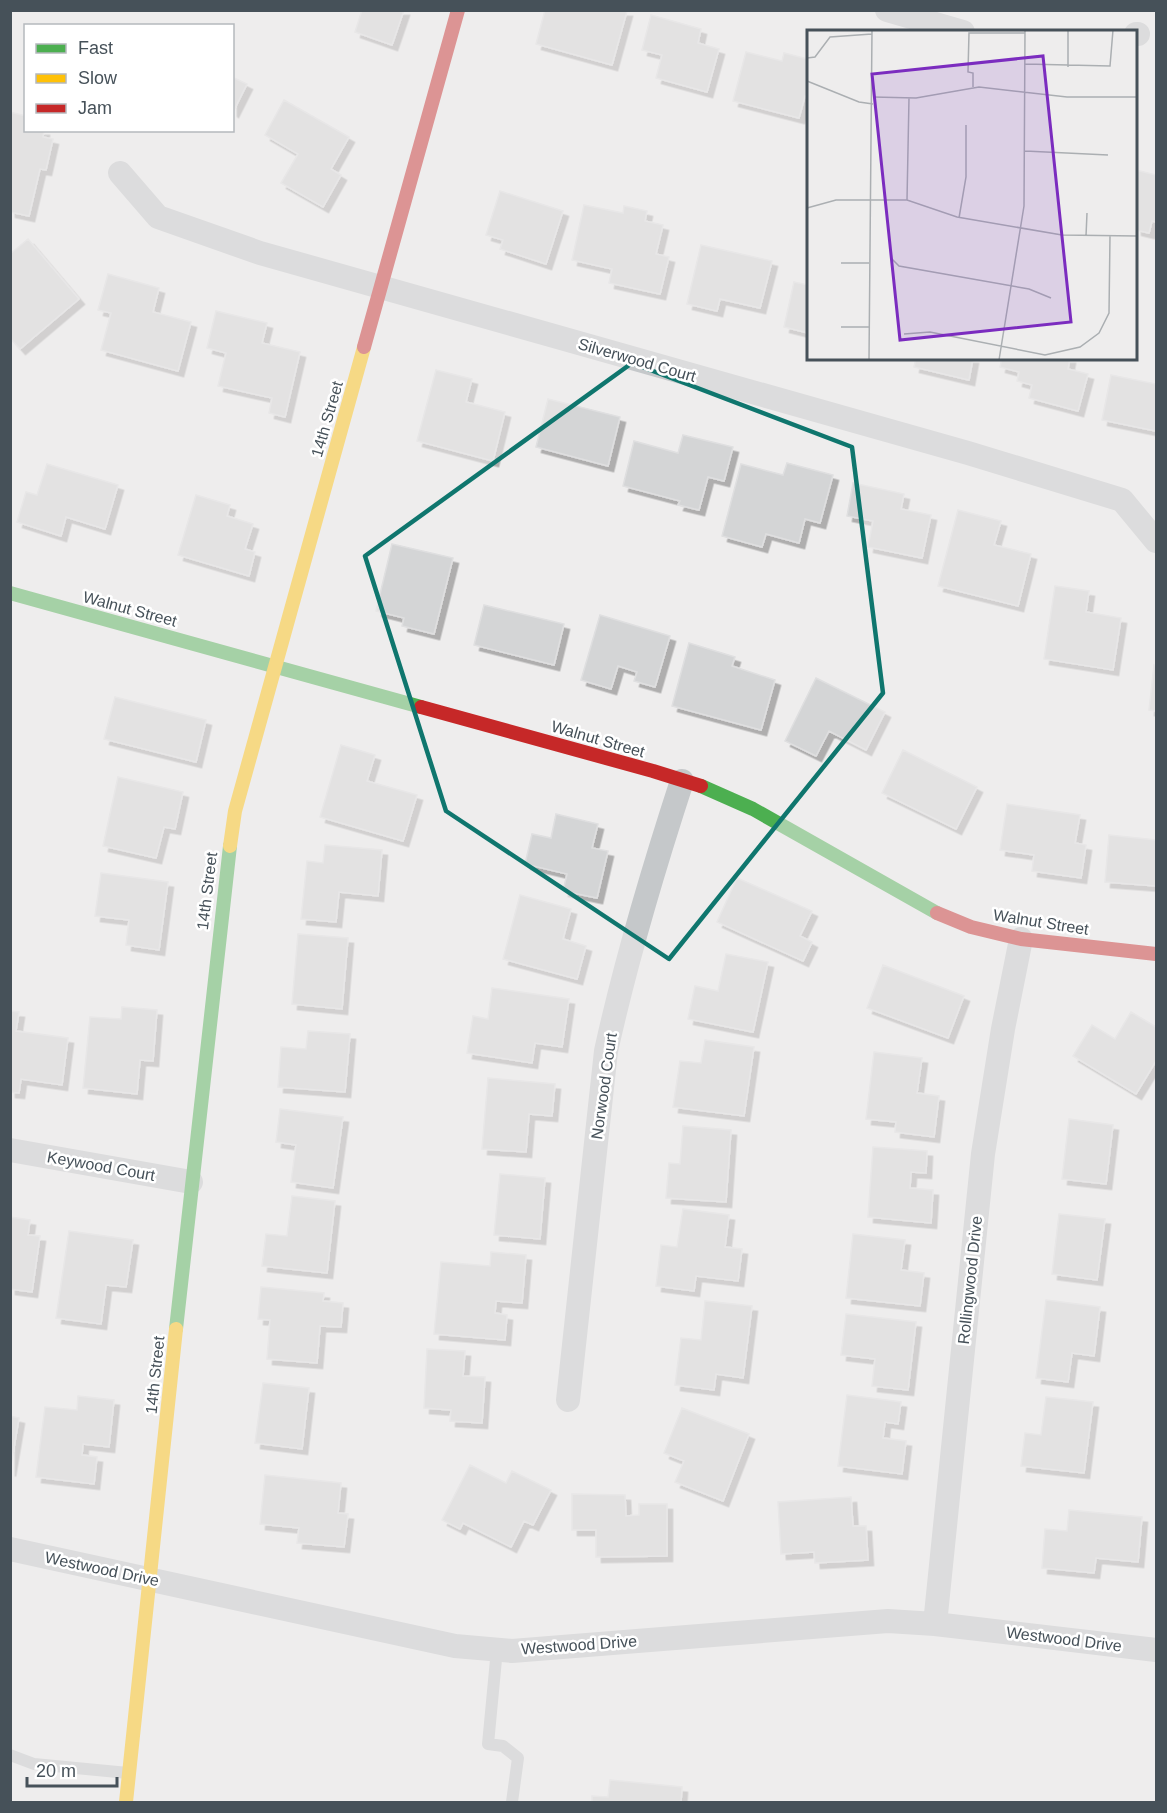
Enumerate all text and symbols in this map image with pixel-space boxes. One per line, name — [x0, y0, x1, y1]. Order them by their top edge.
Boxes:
legend — [24, 24, 234, 132]
inset map — [807, 30, 1137, 360]
text: Fast — [78, 38, 113, 58]
text: Slow — [78, 68, 118, 88]
text: Jam — [78, 98, 112, 118]
street label: Silverwood Court — [576, 335, 698, 385]
street label: 14th Street — [308, 379, 346, 459]
street label: Walnut Street — [81, 588, 179, 630]
street label: Walnut Street — [549, 718, 647, 761]
street label: 14th Street — [194, 851, 220, 931]
street label: Walnut Street — [992, 906, 1090, 938]
street label: Norwood Court — [588, 1031, 620, 1140]
street label: Keywood Court — [46, 1148, 157, 1184]
street label: Rollingwood Drive — [955, 1215, 985, 1345]
street label: 14th Street — [142, 1335, 168, 1415]
street label: Westwood Drive — [43, 1549, 161, 1589]
street label: Westwood Drive — [1005, 1623, 1123, 1655]
street label: Westwood Drive — [520, 1632, 638, 1658]
scale bar — [27, 1750, 117, 1788]
text: 20 m — [36, 1761, 76, 1781]

